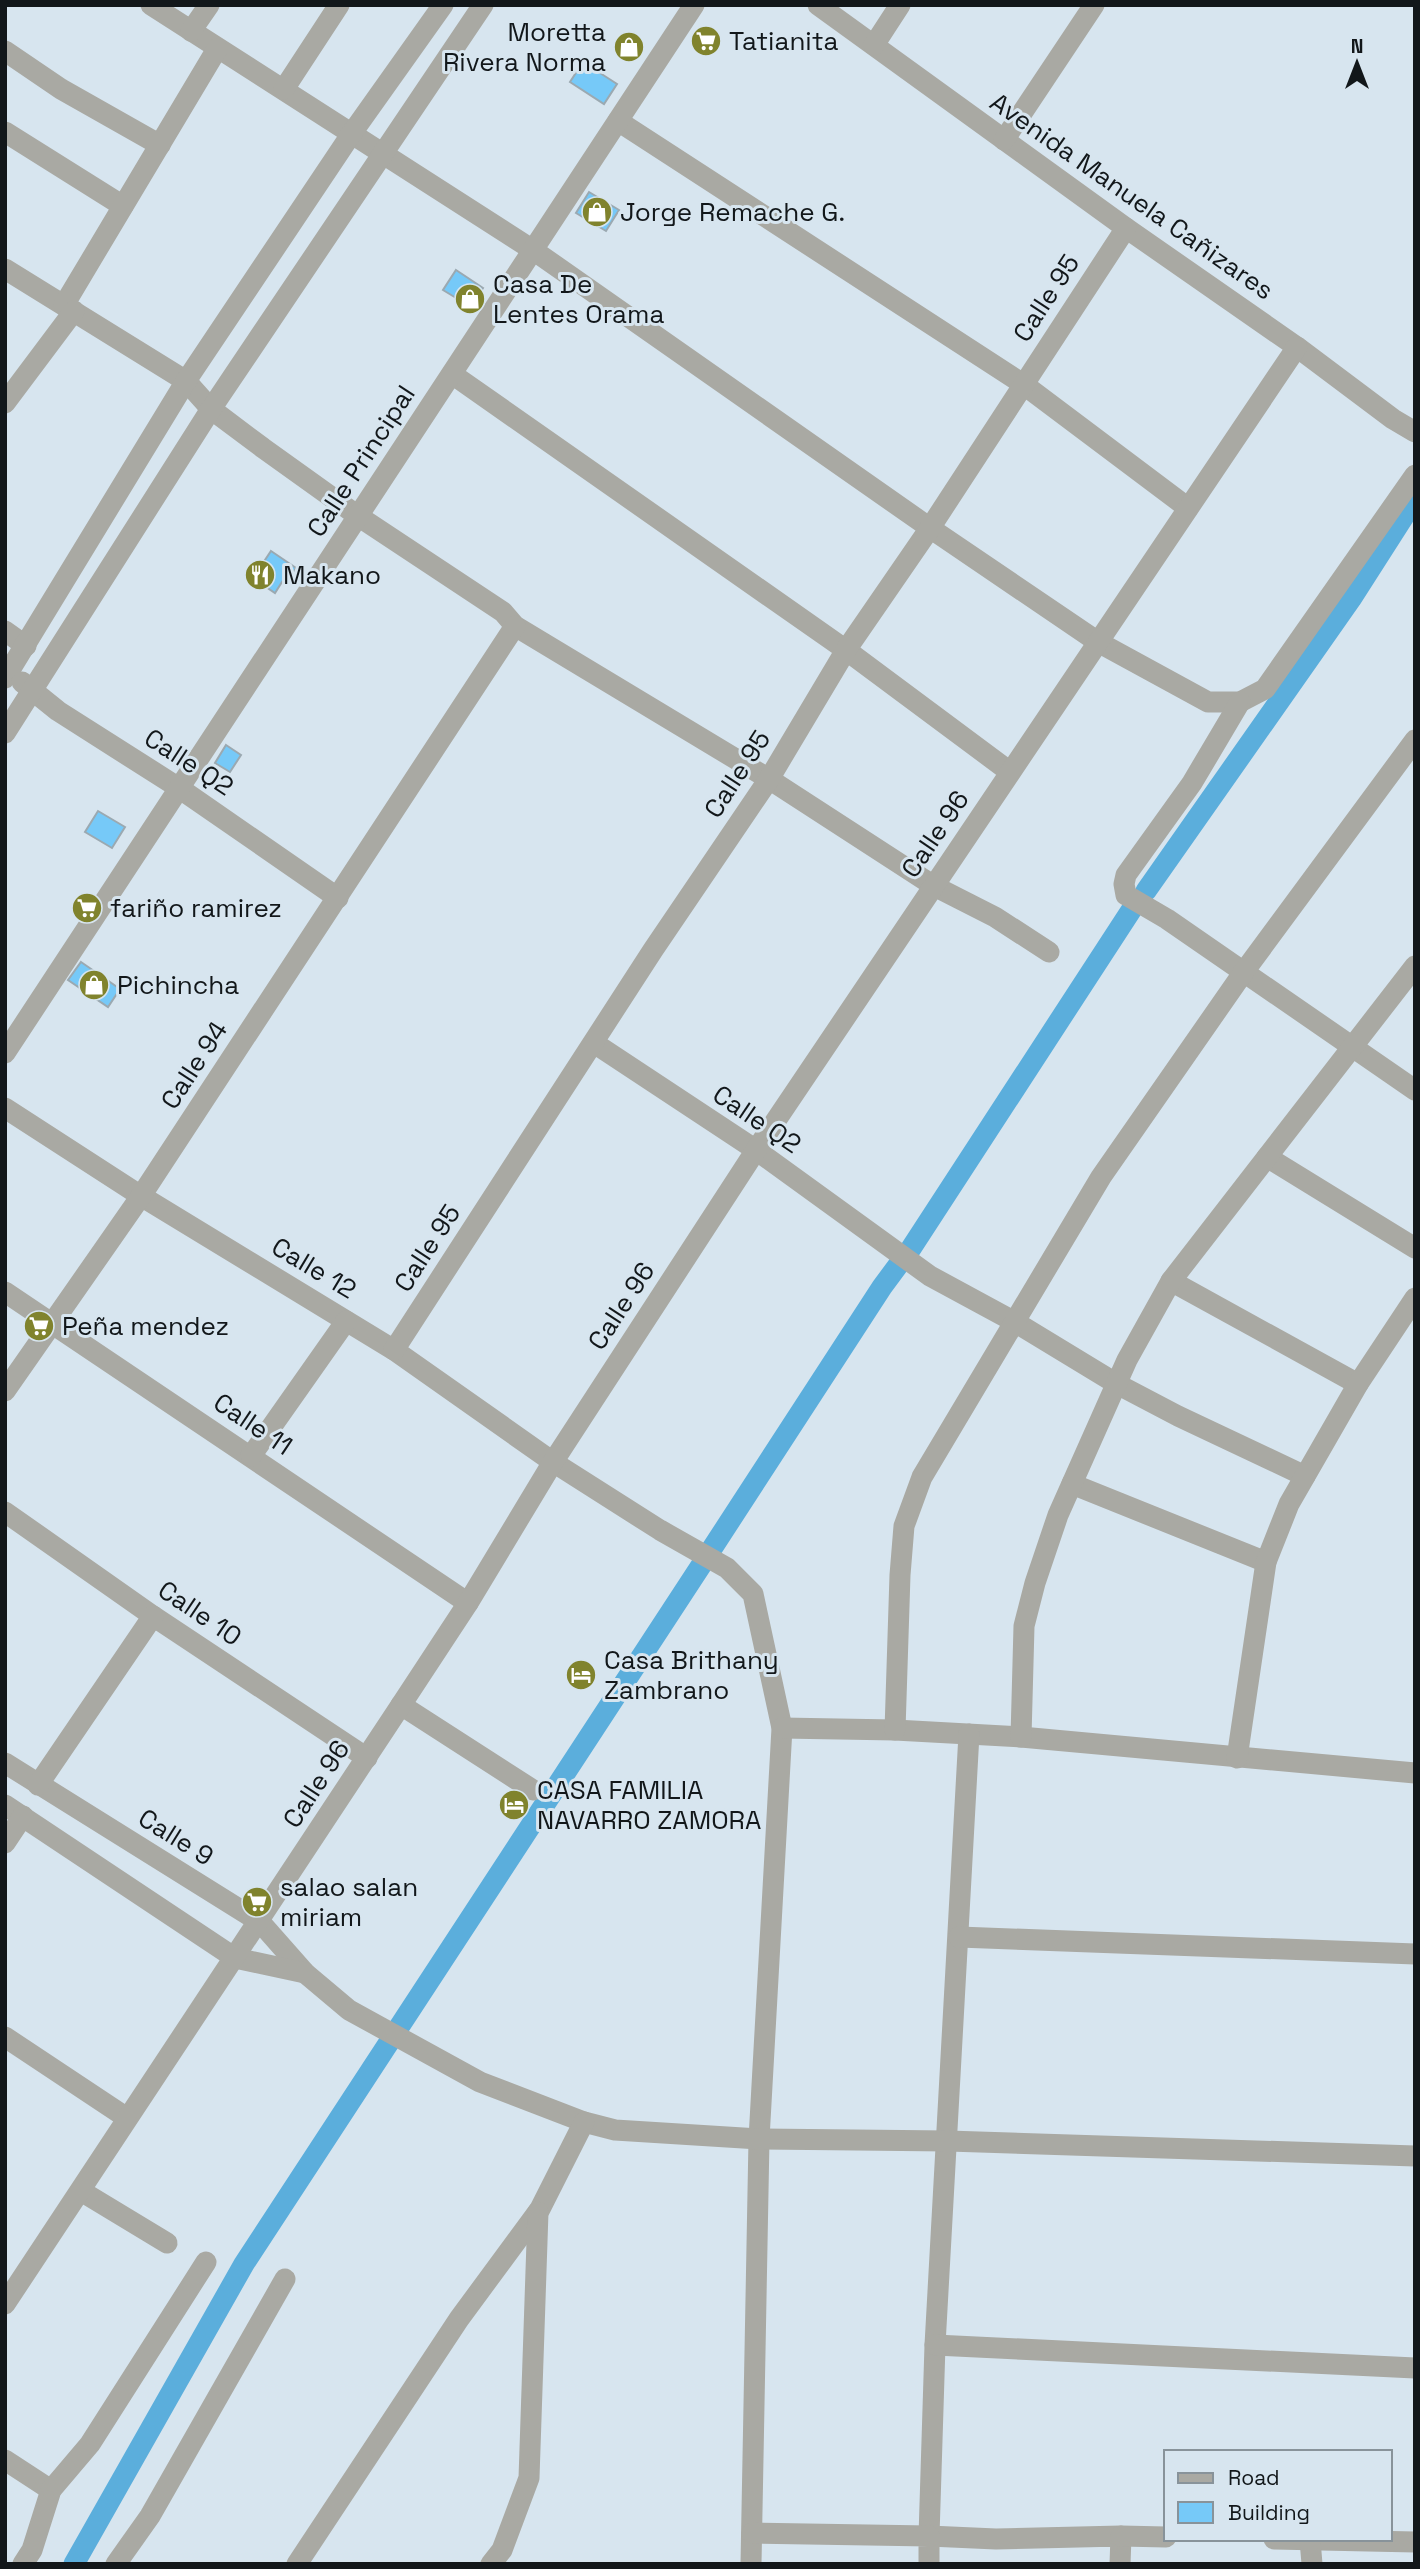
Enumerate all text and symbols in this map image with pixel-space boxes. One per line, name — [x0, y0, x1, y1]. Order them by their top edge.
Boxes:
place label: Moretta Rivera Norma — [443, 15, 606, 79]
supermarket icon: Tatianita — [689, 24, 723, 58]
place label: Tatianita — [729, 24, 839, 58]
north arrow — [1322, 28, 1392, 98]
shop icon: Moretta Rivera Norma — [612, 30, 646, 64]
text: N — [1351, 34, 1363, 59]
street label: Avenida Manuela Cañizares — [983, 85, 1281, 307]
shop icon: Jorge Remache G. — [580, 195, 614, 229]
place label: Jorge Remache G. — [620, 195, 845, 229]
street label: Calle 95 — [1005, 248, 1087, 348]
place label: Casa De Lentes Orama — [493, 267, 664, 331]
shop icon: Casa De Lentes Orama — [453, 282, 487, 316]
street label: Calle Principal — [299, 379, 423, 543]
restaurant icon: Makano — [243, 558, 277, 592]
place label: Makano — [283, 558, 381, 592]
street label: Calle Q2 — [138, 721, 240, 803]
street label: Calle 95 — [696, 724, 778, 824]
street label: Calle 96 — [893, 784, 977, 884]
supermarket icon: fariño ramirez — [70, 891, 104, 925]
place label: fariño ramirez — [110, 891, 282, 925]
shop icon: Pichincha — [77, 968, 111, 1002]
place label: Pichincha — [117, 968, 239, 1002]
street label: Calle 94 — [153, 1014, 235, 1116]
street label: Calle Q2 — [706, 1077, 808, 1161]
street label: Calle 95 — [386, 1198, 468, 1298]
street label: Calle 12 — [265, 1229, 363, 1307]
street label: Calle 96 — [580, 1256, 662, 1356]
supermarket icon: Peña mendez — [22, 1309, 56, 1343]
place label: Peña mendez — [62, 1309, 229, 1343]
street label: Calle 11 — [207, 1385, 299, 1463]
street label: Calle 10 — [152, 1573, 248, 1653]
place label: Casa Brithany Zambrano — [604, 1643, 779, 1707]
hotel icon: Casa Brithany Zambrano — [564, 1658, 598, 1692]
street label: Calle 96 — [275, 1734, 357, 1834]
place label: CASA FAMILIA NAVARRO ZAMORA — [537, 1773, 761, 1837]
hotel icon: CASA FAMILIA NAVARRO ZAMORA — [497, 1788, 531, 1822]
street label: Calle 9 — [132, 1801, 220, 1873]
place label: salao salan miriam — [280, 1870, 418, 1934]
supermarket icon: salao salan miriam — [240, 1885, 274, 1919]
legend — [1164, 2450, 1392, 2541]
text: Road — [1228, 2464, 1280, 2491]
text: Building — [1228, 2499, 1310, 2526]

